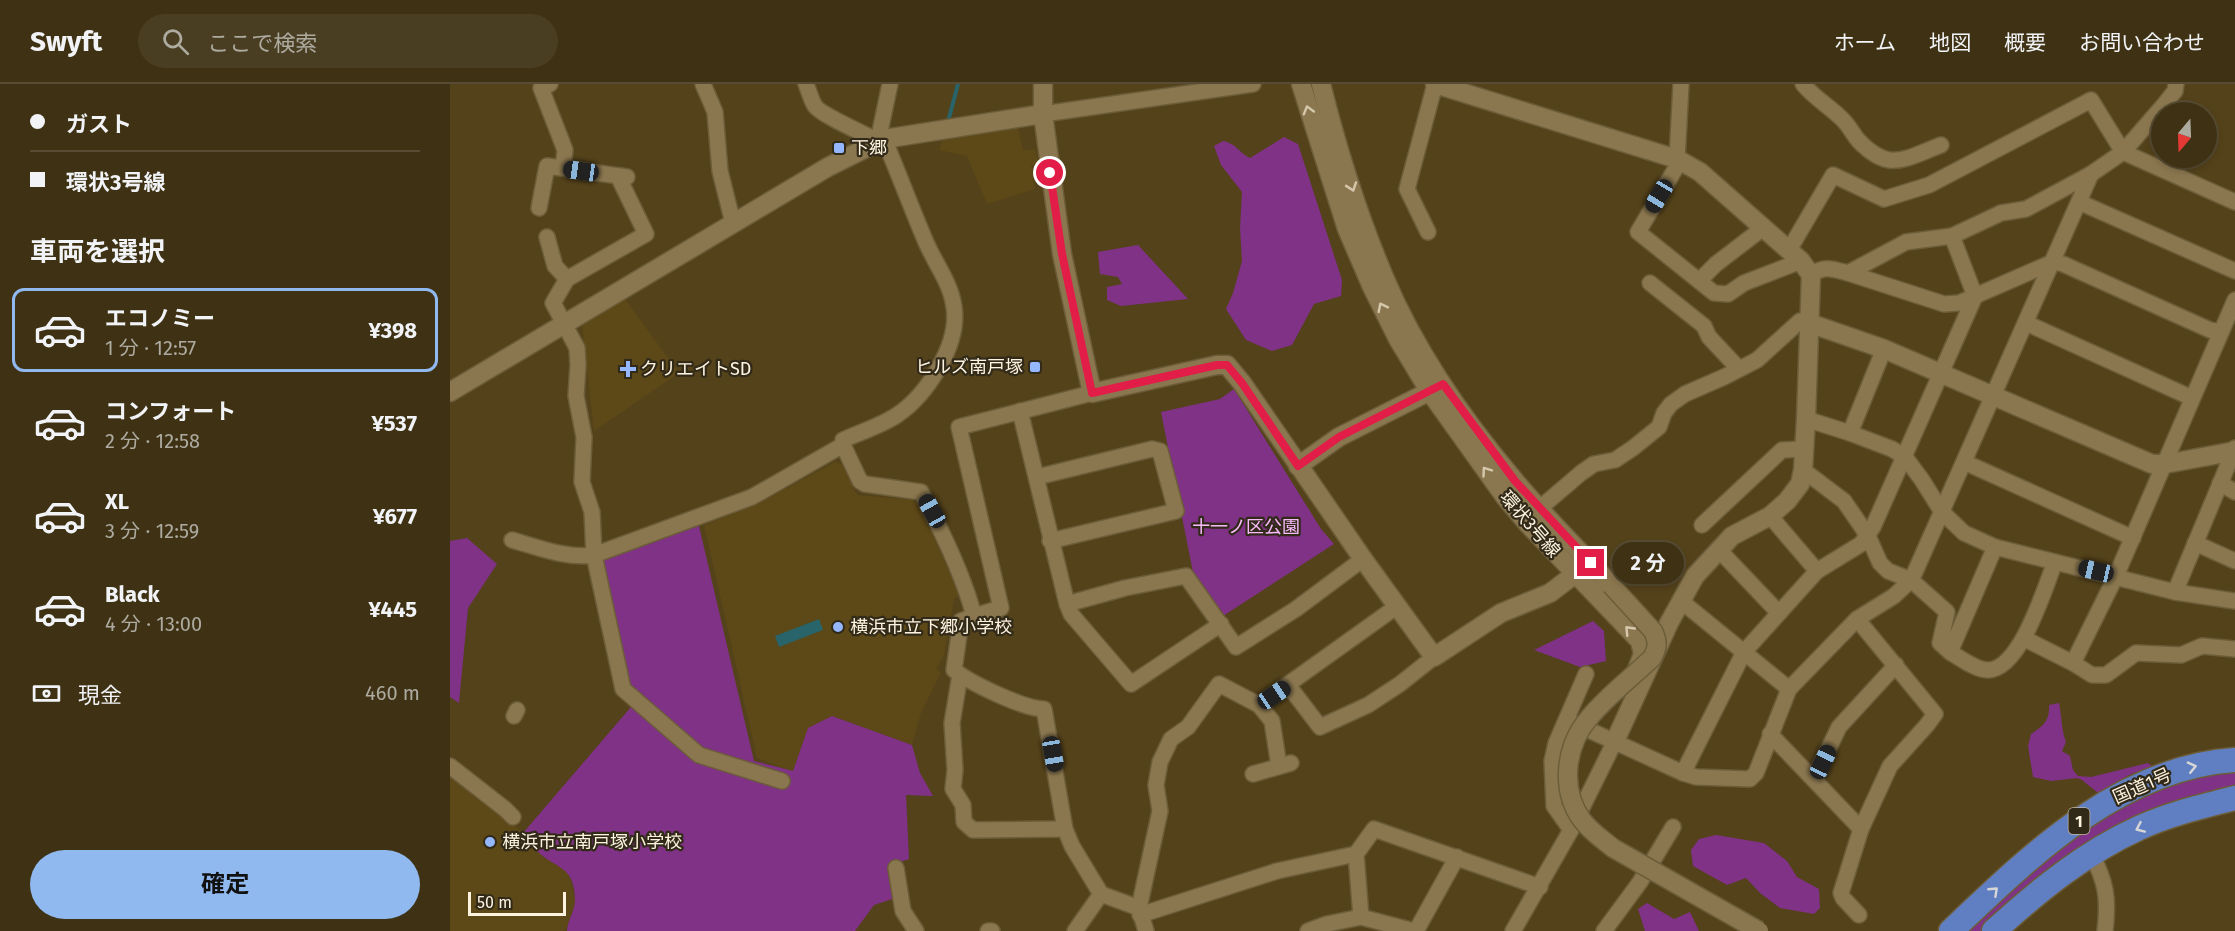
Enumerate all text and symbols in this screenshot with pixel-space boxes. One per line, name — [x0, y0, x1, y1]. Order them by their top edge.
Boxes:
search box — [138, 14, 558, 68]
text: Swyft — [30, 25, 102, 58]
icon: search — [159, 25, 192, 58]
text: ここで検索 — [207, 30, 317, 57]
text: ホーム — [1834, 30, 1896, 56]
text: 地図 — [1929, 30, 1971, 56]
text: 概要 — [2004, 30, 2046, 56]
text: お問い合わせ — [2079, 30, 2205, 56]
north arrow — [2151, 102, 2217, 168]
map controls — [2151, 102, 2217, 168]
one-way arrow — [1303, 105, 1316, 115]
text: ガスト — [66, 111, 132, 138]
place label: 下郷 — [851, 137, 887, 159]
marker: 下郷 — [832, 141, 846, 155]
route start — [1036, 159, 1063, 186]
car — [562, 160, 600, 182]
text: 環状3号線 — [66, 169, 165, 196]
car — [1642, 176, 1676, 216]
one-way arrow — [1344, 181, 1357, 192]
text: 車両を選択 — [30, 236, 165, 268]
one-way arrow — [1378, 302, 1389, 313]
icon: car — [33, 303, 87, 357]
text: エコノミー — [105, 305, 215, 332]
text: ¥398 — [369, 317, 417, 344]
text: 1 分 · 12:57 — [105, 336, 196, 360]
place label: ヒルズ南戸塚 — [915, 356, 1023, 378]
place label: クリエイトSD — [640, 358, 751, 380]
marker: ヒルズ南戸塚 — [1028, 360, 1042, 374]
marker: クリエイトSD — [621, 362, 635, 376]
icon: car — [33, 396, 87, 450]
text: コンフォート — [105, 398, 236, 425]
text: ¥537 — [372, 410, 417, 437]
text: 2 分 · 12:58 — [105, 429, 200, 453]
one-way arrow — [1482, 467, 1493, 478]
street label: 環状3号線 — [1495, 486, 1565, 562]
text: XL — [105, 488, 129, 515]
icon: car — [33, 489, 87, 543]
car — [915, 491, 949, 531]
text: ¥677 — [373, 503, 417, 530]
park label: 十一ノ区公園 — [1192, 516, 1300, 538]
text: 3 分 · 12:59 — [105, 519, 199, 543]
callout: 2 分 — [1612, 542, 1684, 584]
route end — [1577, 549, 1604, 576]
text: 2 分 — [1630, 551, 1666, 575]
car — [2076, 558, 2116, 584]
text: Black — [105, 581, 160, 608]
icon: car — [33, 582, 87, 636]
text: ¥445 — [369, 596, 417, 623]
text: 4 分 · 13:00 — [105, 612, 202, 636]
place label: 横浜市立下郷小学校 — [850, 616, 1012, 638]
marker: 横浜市立下郷小学校 — [831, 620, 845, 634]
one-way arrow — [1625, 626, 1636, 637]
icon: cash — [30, 677, 63, 710]
car — [1254, 677, 1294, 713]
text: 460 m — [365, 681, 420, 705]
text: 現金 — [78, 682, 122, 709]
car — [1041, 735, 1065, 773]
car — [1807, 742, 1839, 782]
one-way arrow — [2187, 761, 2197, 774]
street label: 国道1号 — [2109, 763, 2175, 809]
road number: 1 — [2068, 808, 2090, 834]
one-way arrow — [2135, 821, 2146, 833]
place label: 横浜市立南戸塚小学校 — [502, 831, 682, 853]
marker: 横浜市立南戸塚小学校 — [483, 835, 497, 849]
button: 確定 — [30, 850, 420, 919]
one-way arrow — [1987, 887, 1997, 898]
scale bar — [468, 889, 566, 916]
text: 50 m — [477, 893, 512, 912]

